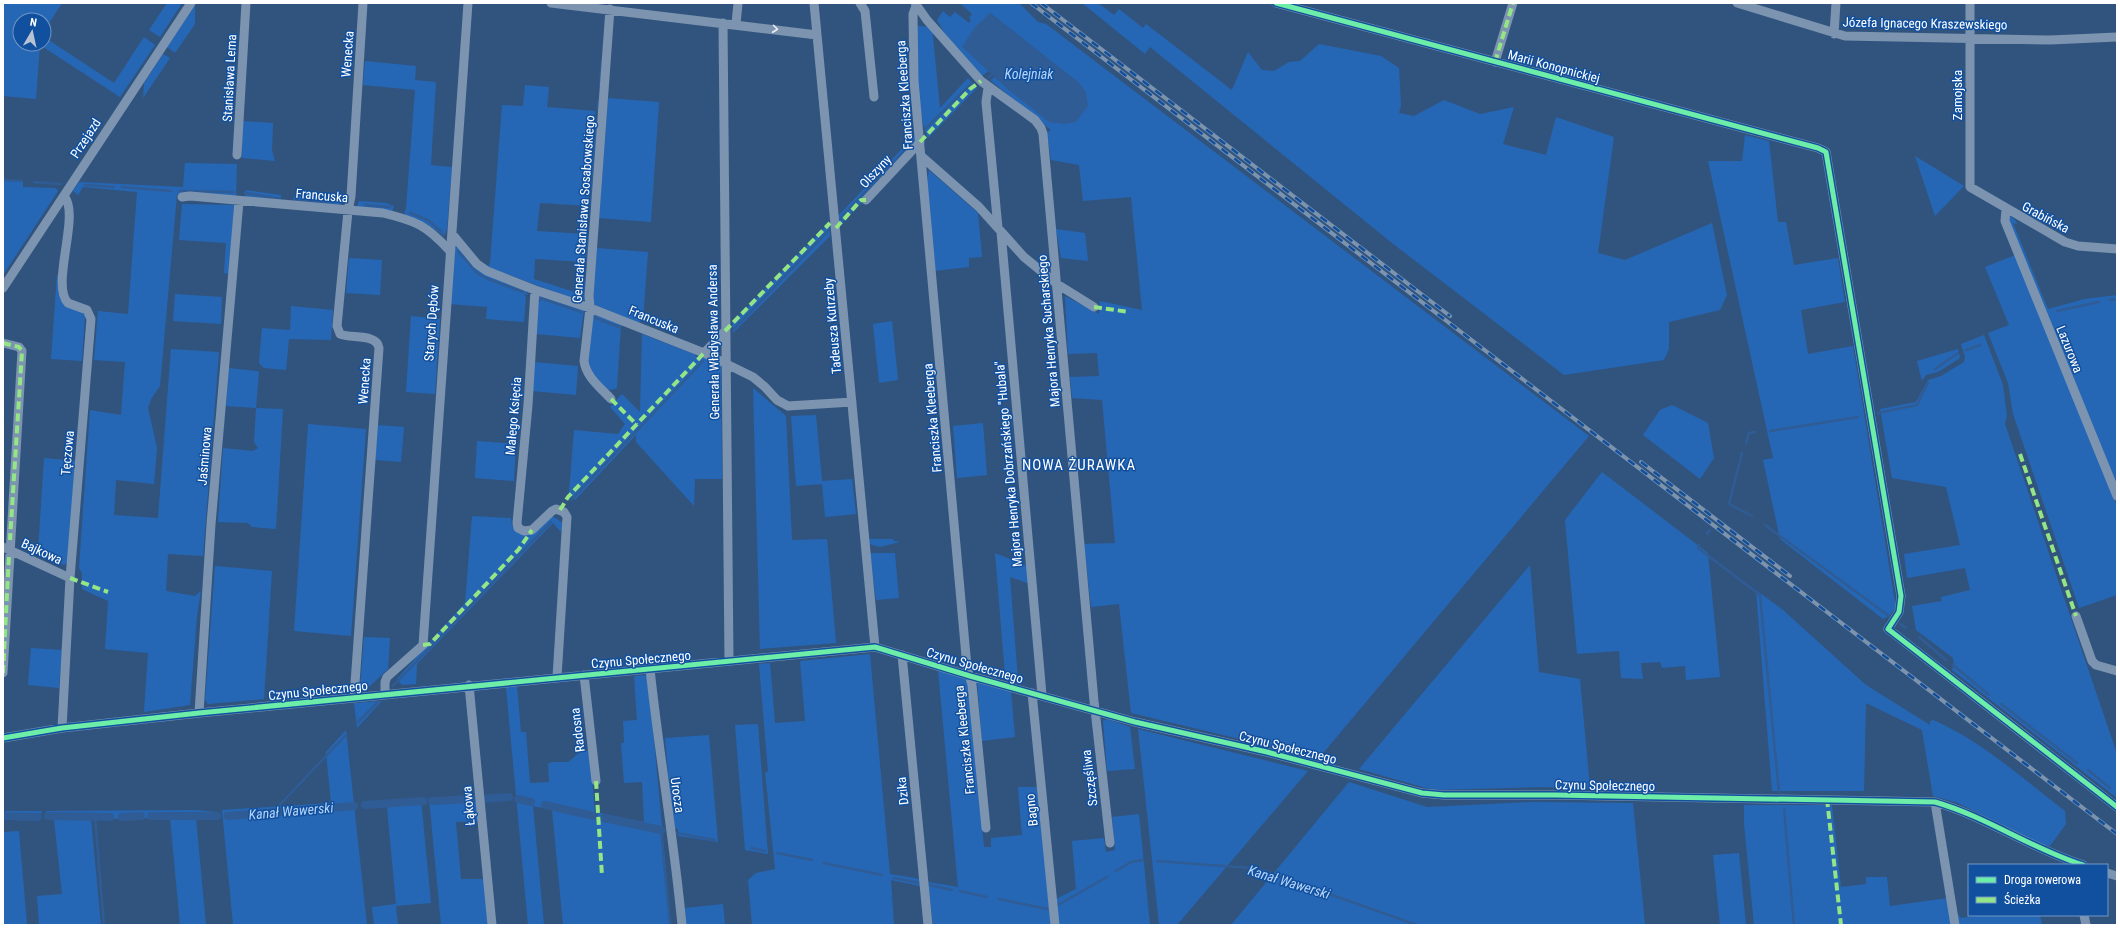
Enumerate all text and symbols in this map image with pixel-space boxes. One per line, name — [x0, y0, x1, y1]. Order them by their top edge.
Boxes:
north arrow — [12, 12, 52, 52]
street label: Józefa Ignacego Kraszewskiego — [1842, 15, 2008, 32]
text: N — [29, 16, 38, 30]
one-way arrow — [772, 24, 778, 33]
street label: Wenecka — [338, 30, 357, 78]
street label: Stanisława Lema — [220, 34, 239, 122]
street label: Franciszka Kleeberga — [893, 40, 916, 150]
street label: Marii Konopnickiej — [1506, 47, 1602, 86]
water label: Kolejniak — [1005, 66, 1054, 82]
street label: Zamojska — [1950, 70, 1965, 120]
street label: Generała Stanisława Sosabowskiego — [569, 115, 598, 304]
street label: Przejazd — [67, 116, 104, 161]
street label: Olszyny — [856, 151, 895, 191]
street label: Francuska — [295, 186, 349, 205]
street label: Grabińska — [2020, 199, 2072, 236]
street label: Majora Henryka Sucharskiego — [1034, 254, 1063, 408]
street label: Generała Władysława Andersa — [705, 264, 722, 420]
street label: Tadeusza Kutrzeby — [821, 277, 844, 375]
street label: Starych Dębów — [421, 284, 442, 362]
street label: Francuska — [627, 303, 681, 336]
street label: Lazurowa — [2053, 323, 2086, 375]
street label: Wenecka — [355, 357, 374, 405]
street label: Majora Henryka Dobrzańskiego "Hubala" — [992, 360, 1025, 568]
street label: Franciszka Kleeberga — [920, 363, 945, 473]
street label: Małego Księcia — [503, 376, 524, 456]
street label: Jaśminowa — [194, 426, 215, 486]
street label: Tęczowa — [58, 430, 77, 476]
district label: NOWA ŻURAWKA — [1022, 456, 1136, 474]
street label: Bajkowa — [19, 536, 65, 567]
street label: Czynu Społecznego — [925, 644, 1025, 686]
street label: Czynu Społecznego — [591, 648, 692, 671]
street label: Czynu Społecznego — [267, 678, 369, 703]
street label: Franciszka Kleeberga — [951, 685, 978, 795]
street label: Radosna — [567, 707, 588, 753]
street label: Czynu Społecznego — [1237, 728, 1338, 767]
street label: Szczęśliwa — [1079, 749, 1100, 807]
street label: Urocza — [668, 776, 687, 814]
street label: Dzika — [894, 776, 911, 806]
street label: Czynu Społecznego — [1555, 777, 1655, 794]
street label: Łąkowa — [459, 786, 478, 826]
street label: Bagno — [1022, 793, 1041, 827]
water label: Kanał Wawerski — [248, 799, 335, 823]
water label: Kanał Wawerski — [1246, 862, 1333, 902]
legend — [1968, 864, 2108, 916]
text: Droga rowerowa — [2004, 873, 2081, 887]
text: Ścieżka — [2004, 892, 2041, 907]

